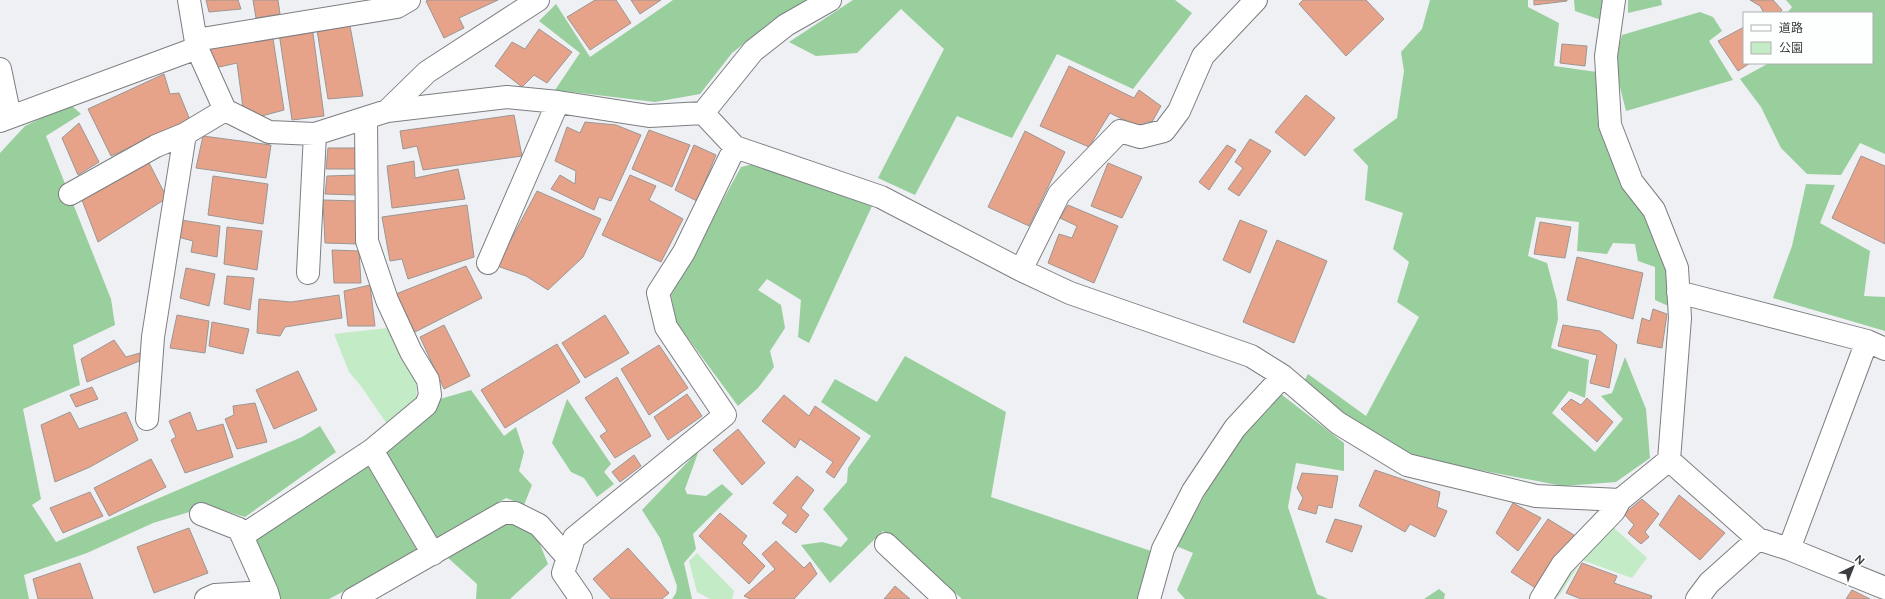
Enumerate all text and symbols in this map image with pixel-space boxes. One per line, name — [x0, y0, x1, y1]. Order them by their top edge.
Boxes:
legend — [1743, 12, 1873, 64]
text: 道路 — [1779, 21, 1803, 35]
text: 公園 — [1779, 41, 1803, 55]
north arrow — [1833, 547, 1873, 587]
text: N — [1852, 552, 1867, 568]

